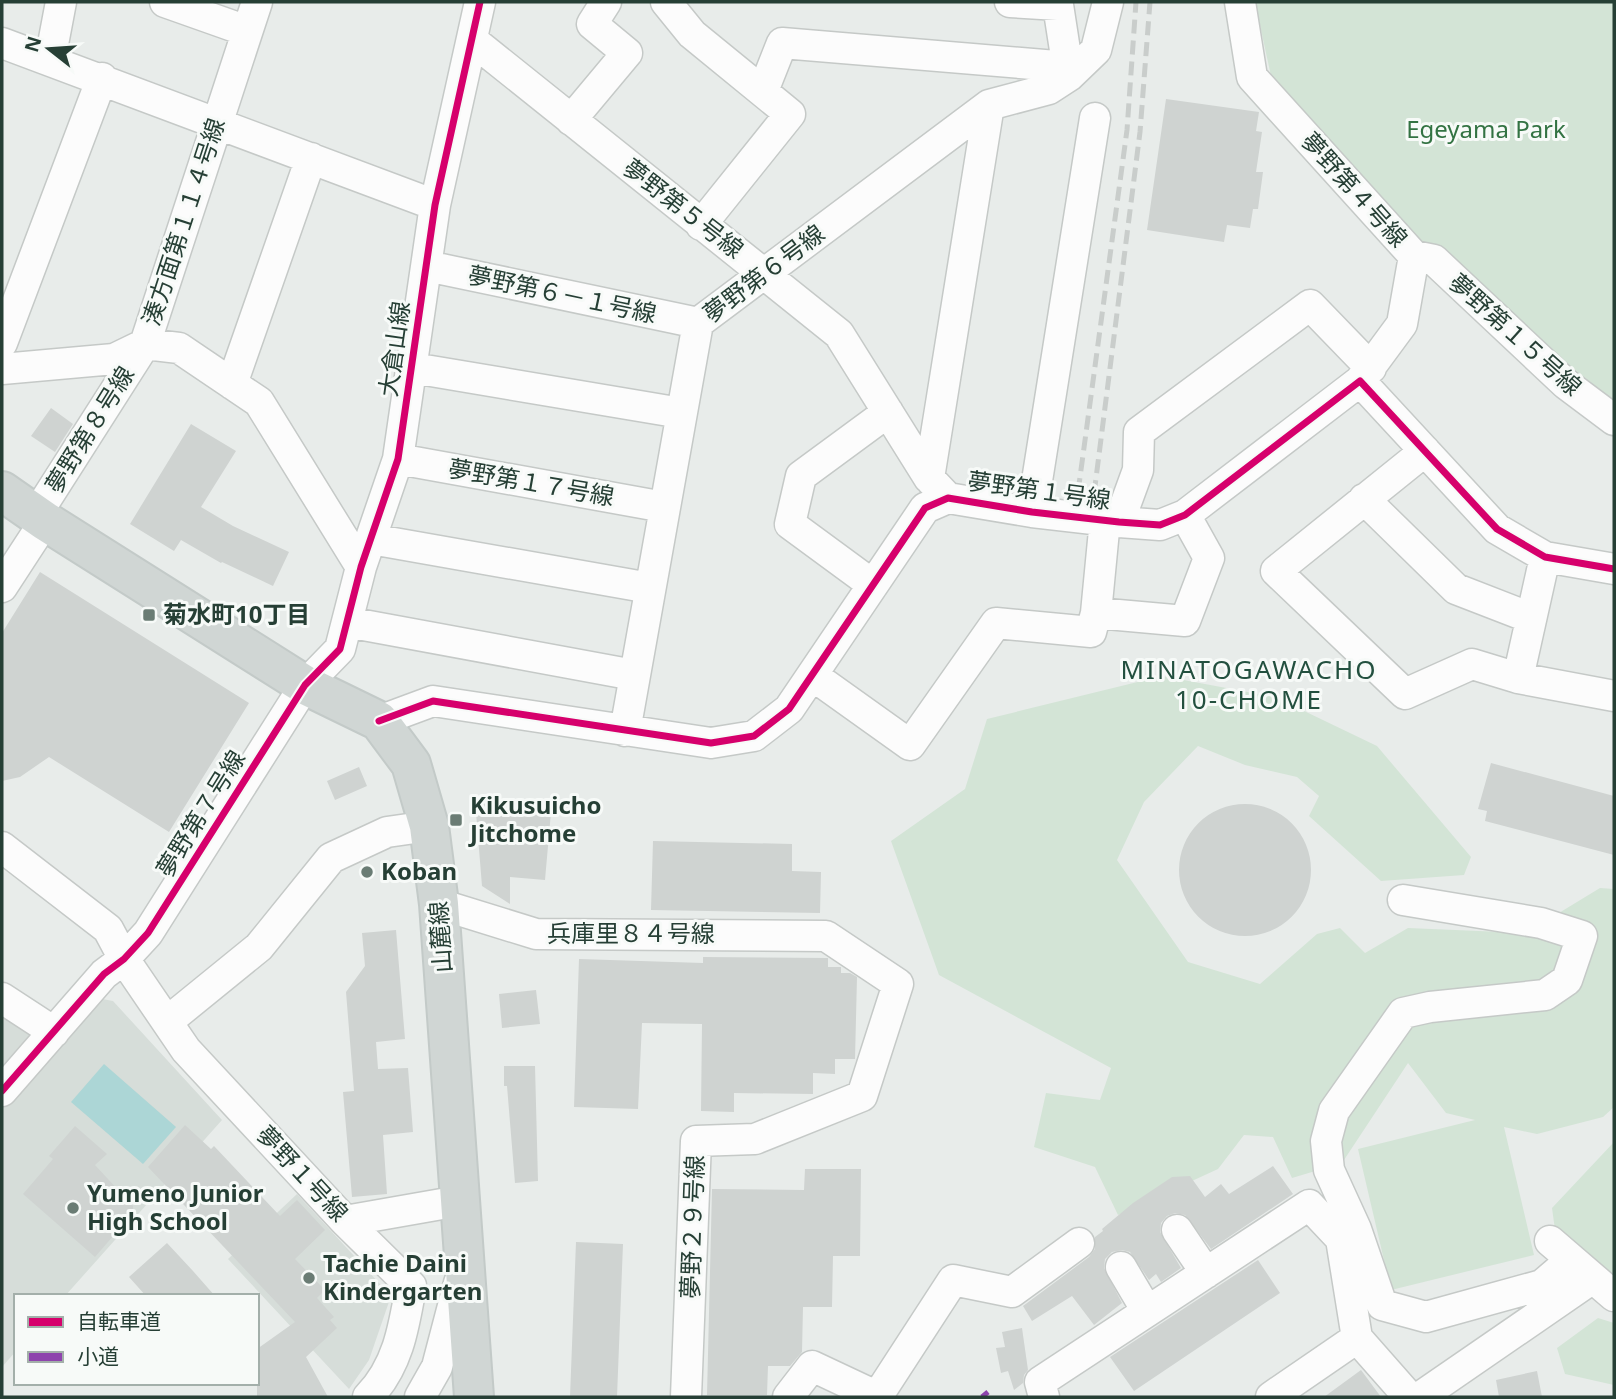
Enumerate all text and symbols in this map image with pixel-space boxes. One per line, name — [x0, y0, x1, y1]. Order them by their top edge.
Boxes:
north arrow — [14, 14, 84, 84]
text: N — [18, 33, 47, 55]
park label: Egeyama Park — [1406, 112, 1566, 145]
street label: 湊方面第１１４号線 — [134, 114, 232, 329]
street label: 夢野第４号線 — [1295, 124, 1416, 254]
street label: 夢野第５号線 — [617, 150, 751, 265]
street label: 夢野第６号線 — [696, 216, 831, 329]
street label: 夢野第６－１号線 — [465, 257, 660, 330]
street label: 夢野第１５号線 — [1443, 265, 1589, 402]
street label: 大倉山線 — [370, 299, 417, 399]
street label: 夢野第８号線 — [37, 359, 141, 499]
street label: 夢野第１７号線 — [446, 451, 617, 512]
street label: 夢野第１号線 — [966, 463, 1113, 516]
place label: 菊水町10丁目 — [163, 597, 310, 630]
marker: 菊水町10丁目 — [141, 607, 157, 623]
district label: MINATOGAWACHO 10-CHOME — [1121, 651, 1377, 717]
street label: 夢野第７号線 — [148, 743, 252, 883]
place label: Kikusuicho Jitchome — [468, 788, 601, 849]
marker: Kikusuicho Jitchome — [448, 812, 464, 828]
place label: Koban — [381, 854, 457, 887]
marker: Koban — [359, 864, 375, 880]
street label: 山麓線 — [421, 900, 458, 974]
street label: 兵庫里８４号線 — [547, 916, 715, 949]
street label: 夢野１号線 — [250, 1118, 356, 1228]
street label: 夢野２９号線 — [672, 1154, 711, 1299]
place label: Yumeno Junior High School — [87, 1176, 264, 1237]
marker: Yumeno Junior High School — [65, 1200, 81, 1216]
place label: Tachie Daini Kindergarten — [323, 1246, 482, 1307]
marker: Tachie Daini Kindergarten — [301, 1270, 317, 1286]
legend — [14, 1294, 259, 1385]
text: 自転車道 — [77, 1307, 161, 1335]
text: 小道 — [77, 1342, 119, 1370]

